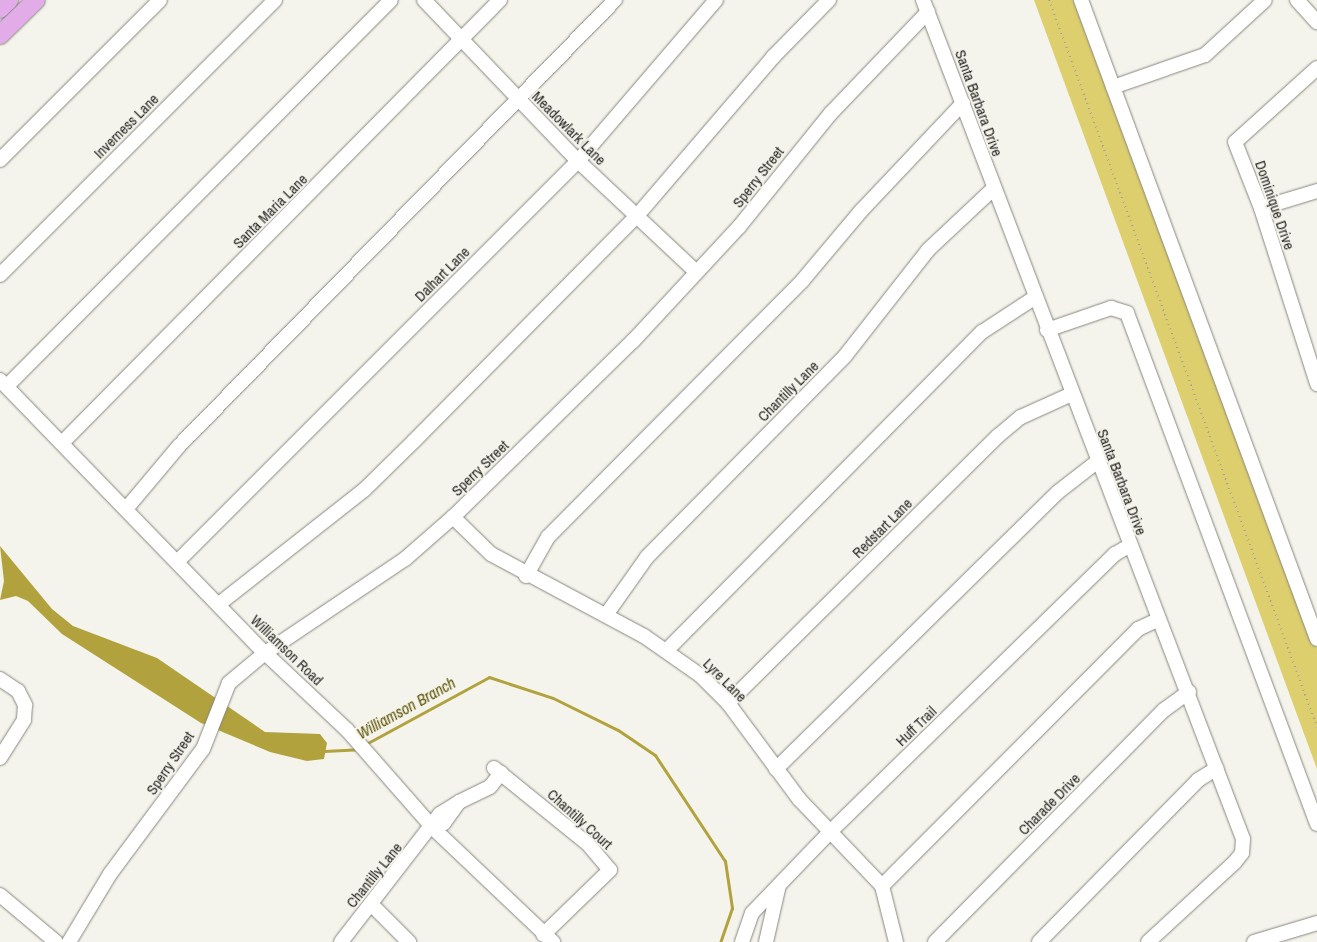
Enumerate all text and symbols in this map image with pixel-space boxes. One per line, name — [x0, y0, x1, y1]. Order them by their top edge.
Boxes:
street label: Santa Barbara Drive — [951, 47, 1007, 159]
street label: Meadowlark Lane — [528, 87, 610, 169]
street label: Inverness Lane — [90, 90, 162, 162]
street label: Sperry Street — [729, 143, 787, 211]
street label: Dominique Drive — [1251, 158, 1299, 252]
street label: Santa Maria Lane — [229, 170, 311, 252]
street label: Dalhart Lane — [411, 243, 473, 305]
street label: Chantilly Lane — [754, 357, 822, 425]
street label: Santa Barbara Drive — [1094, 426, 1150, 538]
street label: Sperry Street — [448, 436, 512, 500]
street label: Redstart Lane — [848, 494, 916, 562]
street label: Williamson Road — [247, 611, 327, 689]
street label: Lyre Lane — [699, 654, 751, 706]
water label: Williamson Branch — [353, 673, 459, 743]
street label: Huff Trail — [892, 702, 940, 750]
street label: Sperry Street — [142, 728, 198, 798]
street label: Charade Drive — [1014, 769, 1084, 839]
street label: Chantilly Court — [544, 785, 616, 853]
street label: Chantilly Lane — [342, 839, 406, 911]

